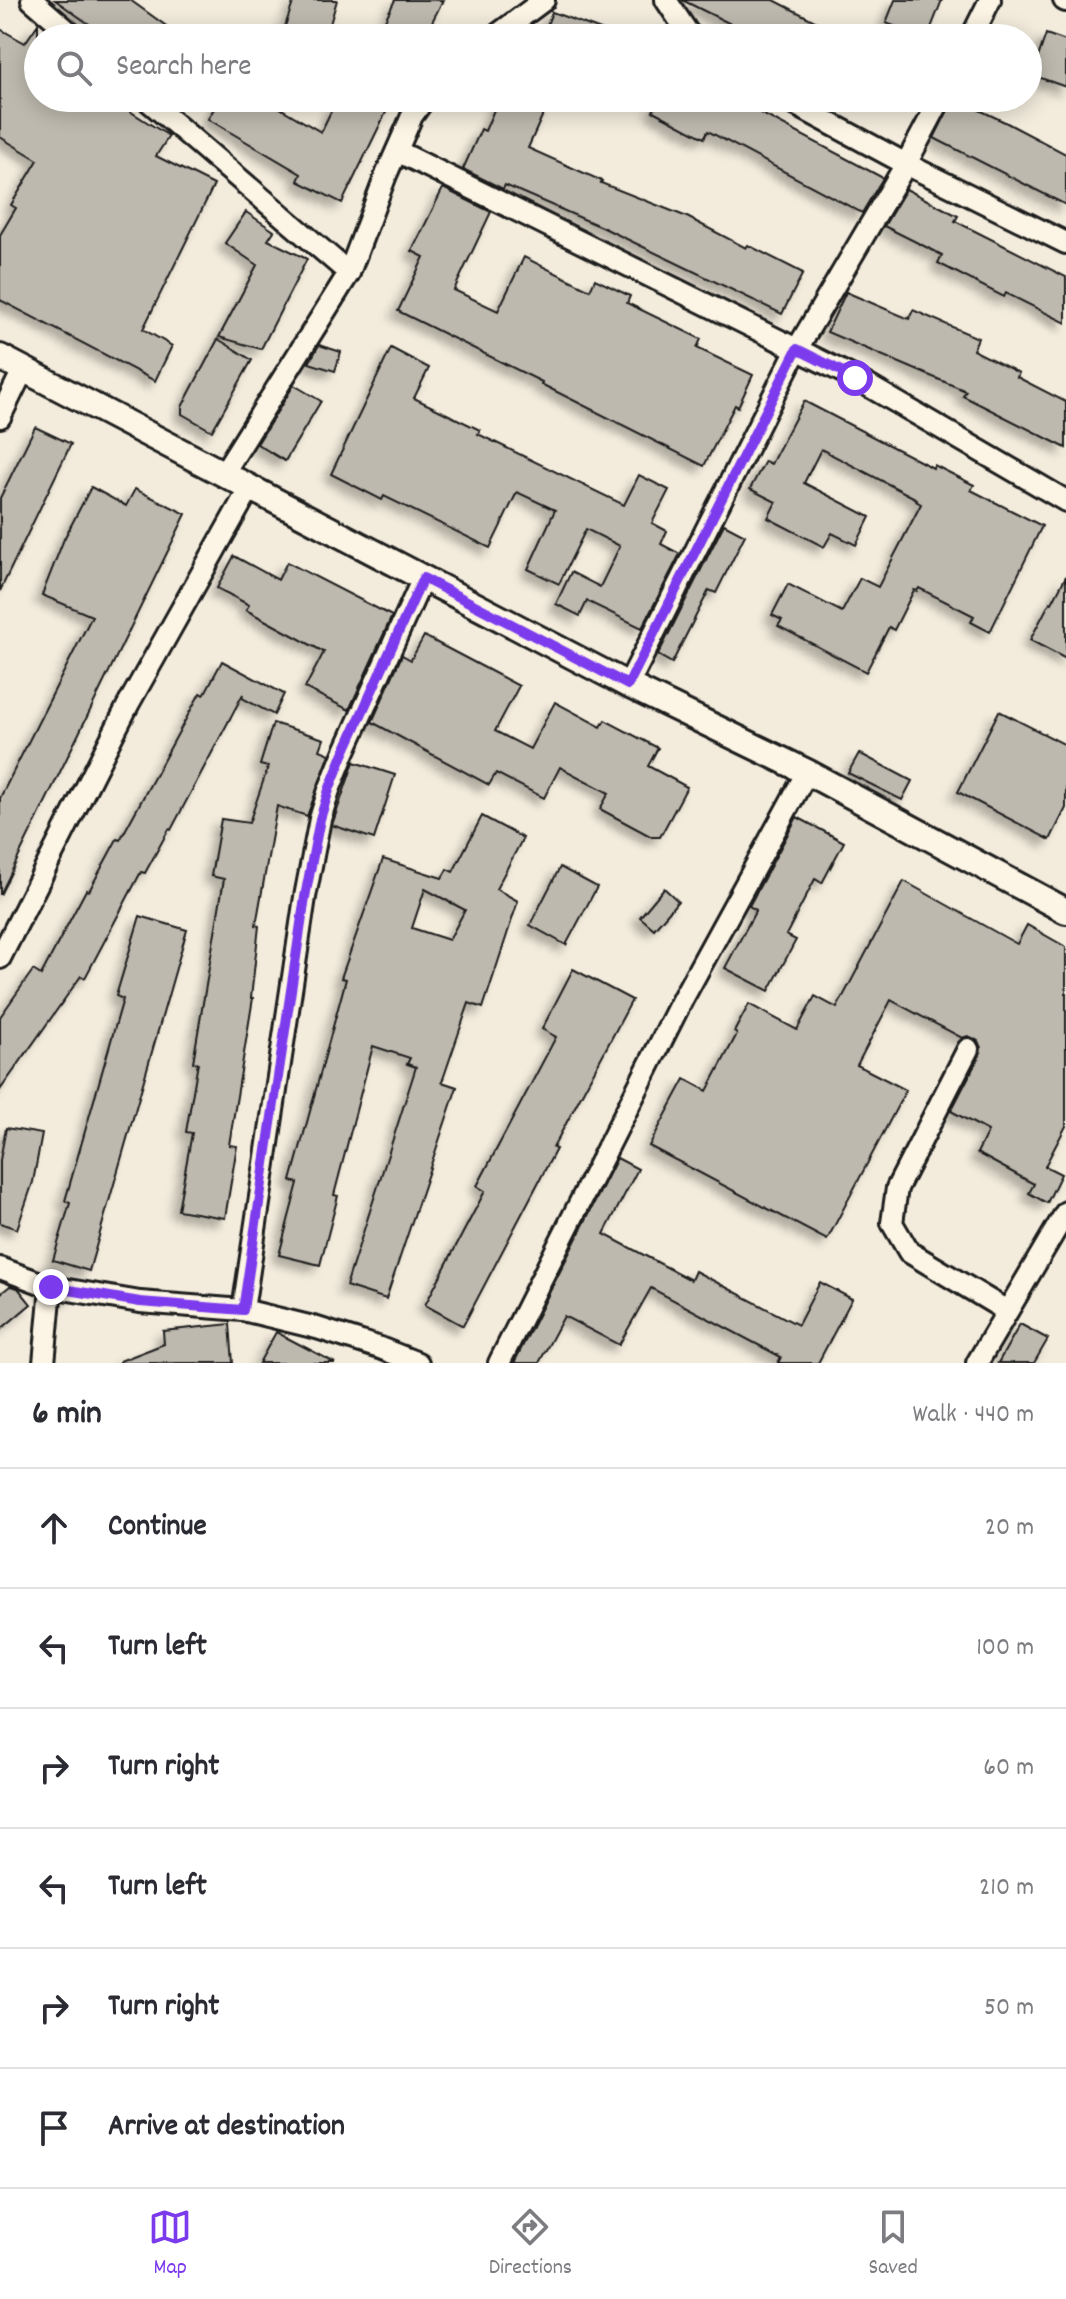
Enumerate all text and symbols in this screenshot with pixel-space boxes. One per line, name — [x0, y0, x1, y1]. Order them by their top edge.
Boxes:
search box — [24, 24, 1042, 112]
icon: search — [52, 46, 96, 90]
text: Search here — [116, 47, 252, 90]
route start — [837, 360, 873, 396]
route end — [33, 1269, 69, 1305]
text: 6 min — [32, 1391, 102, 1440]
text: Walk · 440 m — [913, 1397, 1034, 1434]
icon: ahead — [32, 1506, 76, 1550]
text: Continue — [108, 1507, 207, 1550]
text: 20 m — [985, 1510, 1034, 1547]
icon: left — [32, 1626, 76, 1670]
text: Turn left — [108, 1627, 207, 1670]
text: 100 m — [976, 1630, 1034, 1667]
icon: right — [32, 1746, 76, 1790]
text: Turn right — [108, 1747, 219, 1790]
text: 60 m — [983, 1750, 1034, 1787]
icon: left — [32, 1866, 76, 1910]
text: Turn left — [108, 1867, 207, 1910]
text: 210 m — [979, 1870, 1034, 1907]
icon: right — [32, 1986, 76, 2030]
text: Turn right — [108, 1987, 219, 2030]
text: 50 m — [984, 1990, 1034, 2027]
icon: arrive — [32, 2106, 76, 2150]
text: Arrive at destination — [108, 2107, 345, 2150]
tab: Map — [148, 2205, 192, 2284]
tab: Directions — [489, 2205, 572, 2284]
tab: Saved — [869, 2205, 918, 2284]

